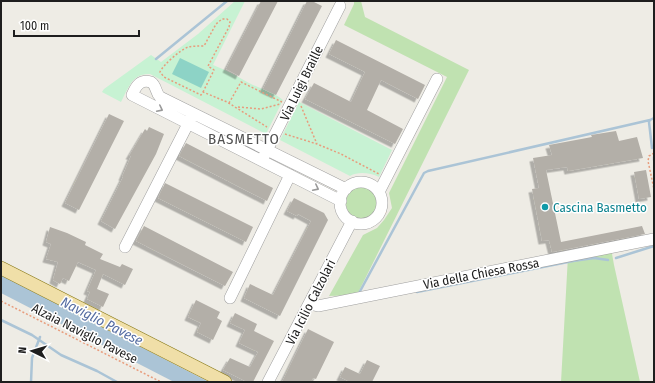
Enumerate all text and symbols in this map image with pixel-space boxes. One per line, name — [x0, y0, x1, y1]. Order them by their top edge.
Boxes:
scale bar — [14, 12, 139, 38]
text: 100 m — [20, 19, 49, 33]
street label: Via Luigi Braille — [277, 43, 326, 123]
one-way arrow — [156, 105, 163, 112]
district label: BASMETTO — [208, 130, 280, 148]
one-way arrow — [311, 183, 319, 191]
place label: Cascina Basmetto — [553, 200, 647, 215]
marker: Cascina Basmetto — [540, 202, 550, 212]
street label: Via della Chiesa Rossa — [422, 255, 540, 292]
street label: Via Icilio Calzolari — [282, 257, 338, 347]
water label: Naviglio Pavese — [58, 293, 146, 350]
street label: Alzaia Naviglio Pavese — [29, 300, 140, 367]
north arrow — [12, 331, 52, 371]
text: N — [16, 346, 29, 354]

